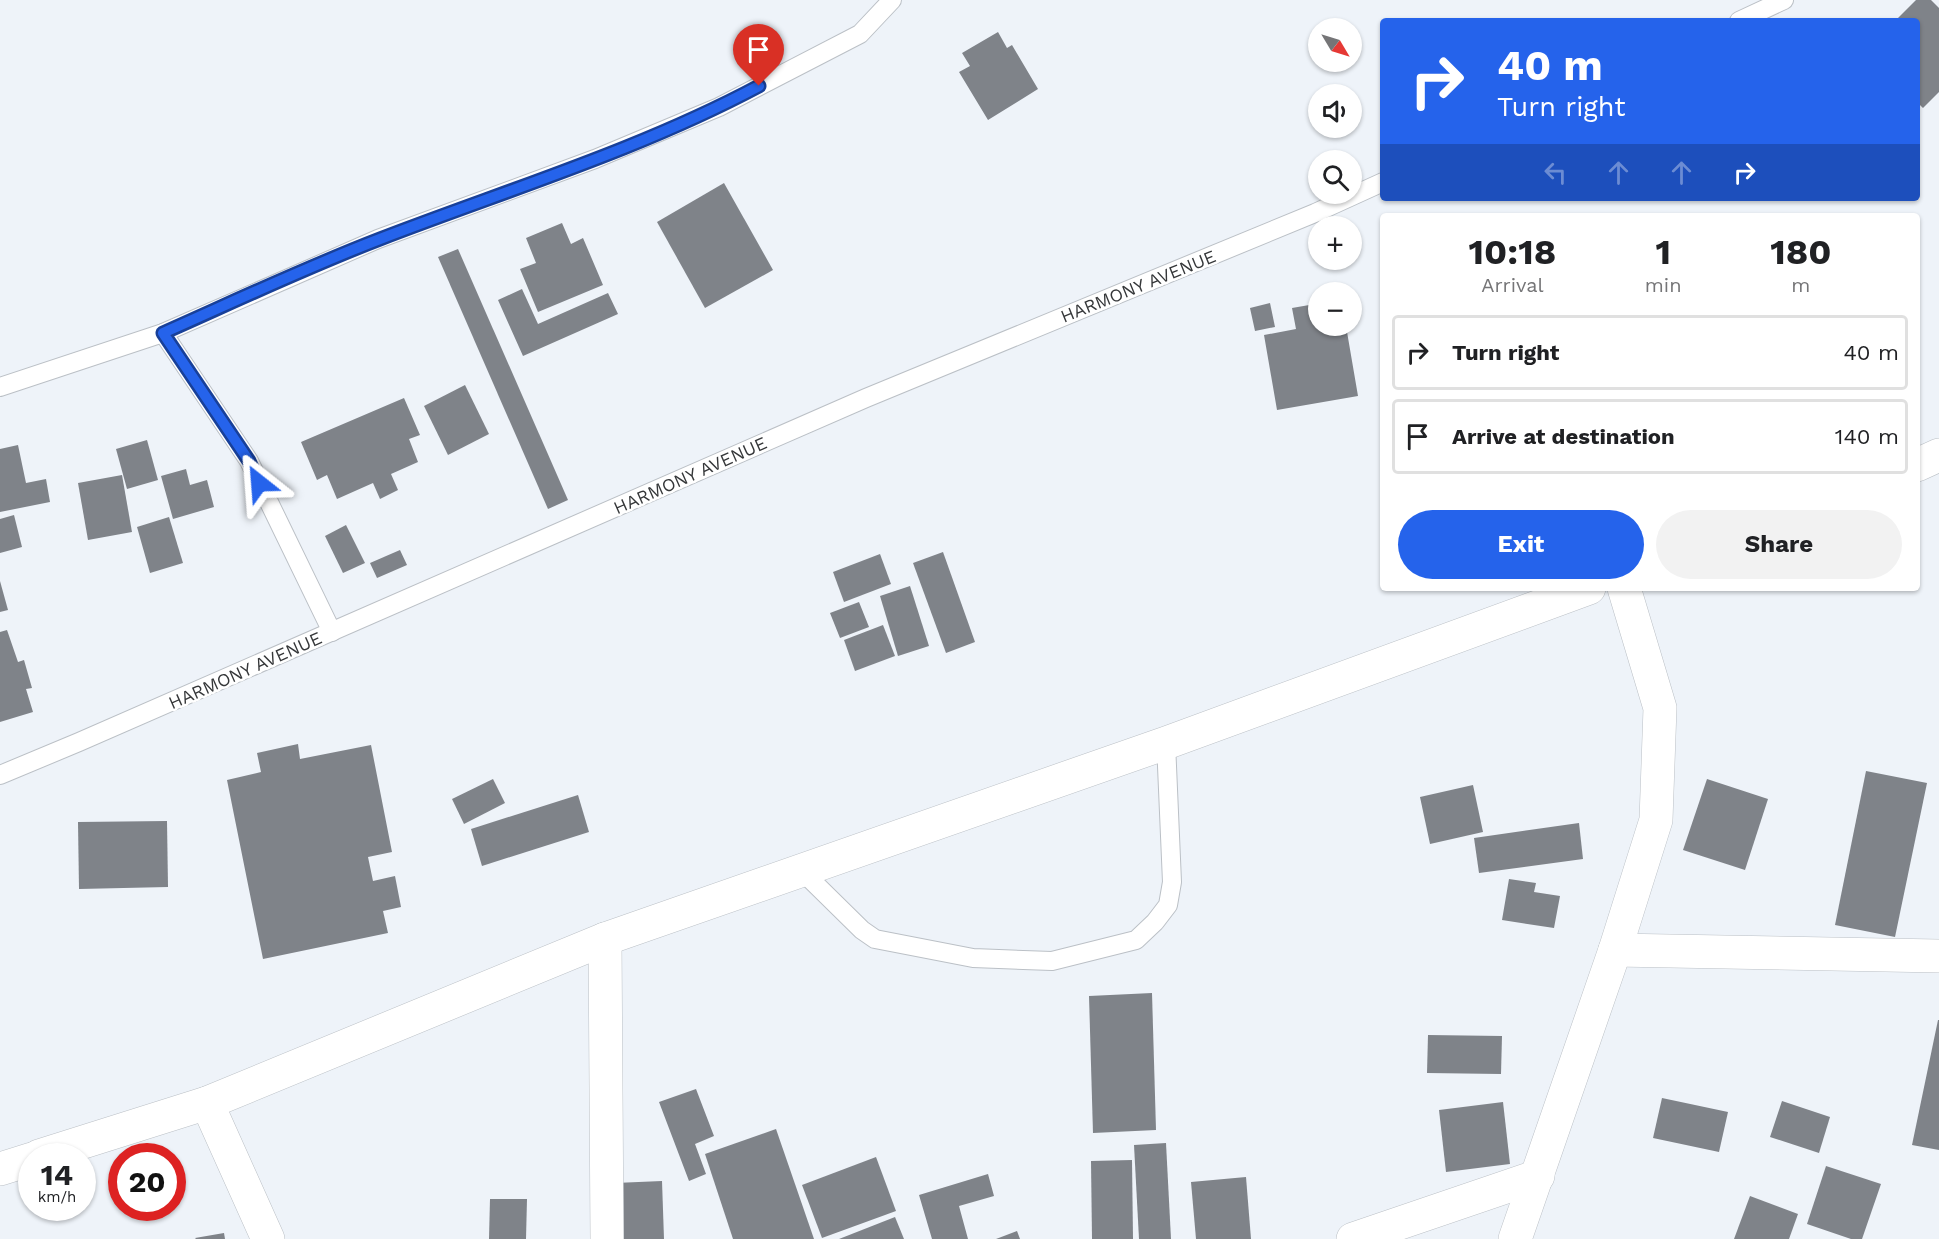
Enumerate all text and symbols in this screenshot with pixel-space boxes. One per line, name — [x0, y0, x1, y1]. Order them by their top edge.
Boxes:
north arrow — [1308, 18, 1362, 72]
map controls — [1308, 18, 1362, 336]
pin — [733, 24, 784, 86]
icon: arrive — [742, 33, 775, 66]
text: 40 m — [1497, 41, 1603, 90]
icon: right — [1398, 42, 1476, 120]
button: sound — [1308, 84, 1362, 138]
text: Turn right — [1497, 91, 1626, 123]
button: search — [1308, 150, 1362, 204]
icon: left — [1539, 156, 1572, 189]
icon: ahead — [1602, 156, 1635, 189]
icon: ahead — [1665, 156, 1698, 189]
icon: right — [1728, 156, 1761, 189]
button: + — [1308, 216, 1362, 270]
text: 10:18 — [1469, 231, 1556, 273]
text: 1 — [1655, 231, 1671, 273]
text: 180 — [1770, 231, 1831, 273]
street label: HARMONY AVENUE — [1057, 245, 1219, 327]
text: Arrival — [1481, 273, 1544, 297]
text: min — [1645, 273, 1682, 297]
text: m — [1791, 273, 1810, 297]
button: − — [1308, 282, 1362, 336]
icon: right — [1401, 336, 1434, 369]
text: Turn right — [1452, 340, 1559, 365]
text: 40 m — [1843, 340, 1899, 365]
icon: arrive — [1401, 420, 1434, 453]
text: Arrive at destination — [1452, 424, 1675, 449]
text: 140 m — [1835, 424, 1899, 449]
street label: HARMONY AVENUE — [610, 432, 770, 518]
position arrow — [227, 451, 291, 515]
button: Exit — [1398, 510, 1644, 579]
button: Share — [1656, 510, 1902, 579]
street label: HARMONY AVENUE — [165, 627, 325, 713]
speed limit sign: 20 — [108, 1143, 186, 1221]
text: 14 — [41, 1157, 73, 1192]
text: km/h — [38, 1188, 76, 1206]

